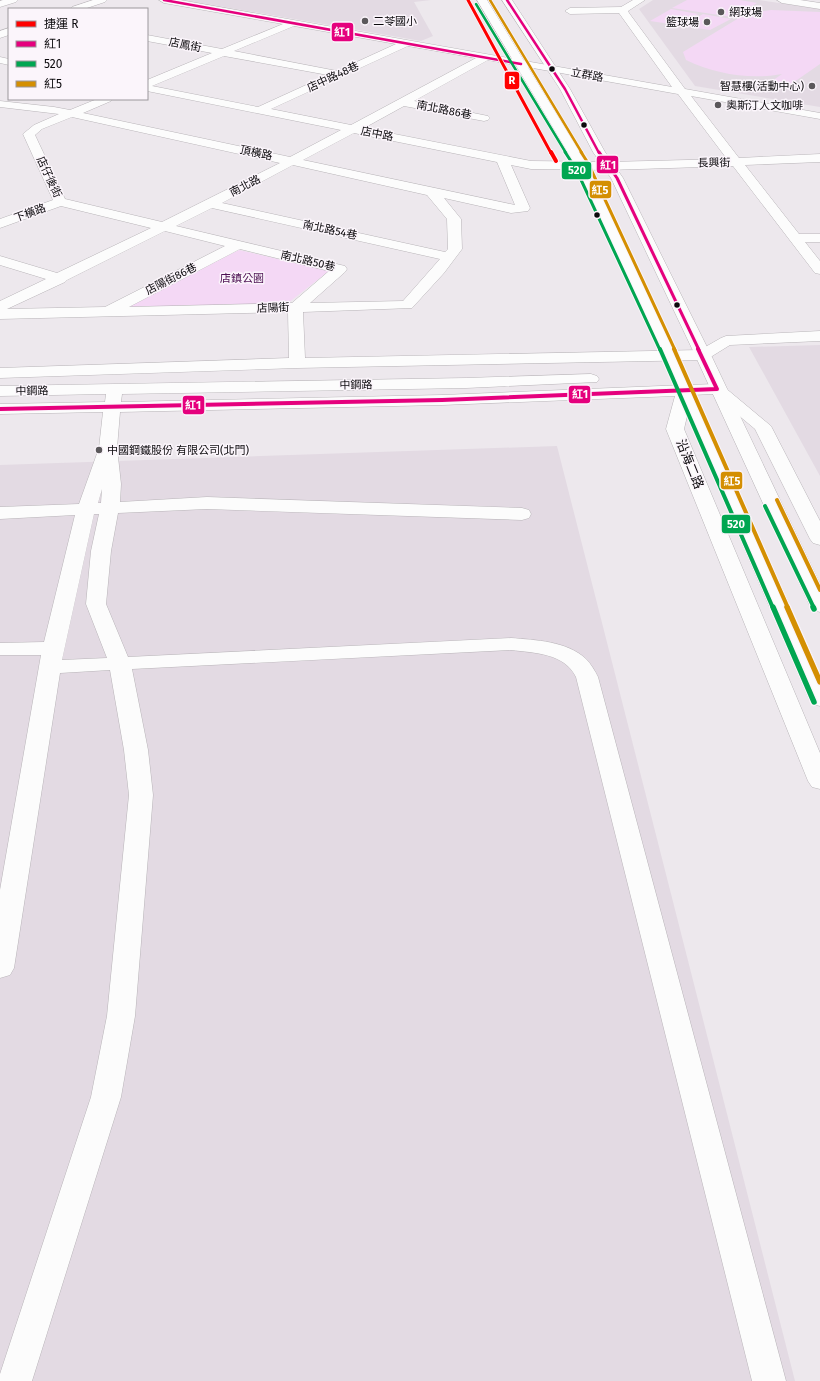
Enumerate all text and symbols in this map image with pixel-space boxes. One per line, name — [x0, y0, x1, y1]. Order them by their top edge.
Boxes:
place label: 網球場 — [729, 6, 762, 19]
marker: 網球場 — [716, 7, 726, 17]
legend — [8, 8, 148, 100]
place label: 二苓國小 — [373, 15, 417, 28]
marker: 二苓國小 — [360, 16, 370, 26]
place label: 籃球場 — [666, 16, 699, 29]
text: 捷運 R — [44, 17, 78, 31]
marker: 籃球場 — [702, 17, 712, 27]
line badge: 紅1 — [331, 22, 354, 42]
text: 紅1 — [334, 26, 350, 39]
street label: 店鳳街 — [168, 35, 202, 55]
text: 紅1 — [44, 37, 61, 51]
text: 520 — [44, 57, 63, 71]
street label: 店中路48巷 — [305, 59, 361, 95]
unlabelled marker — [547, 64, 557, 74]
street label: 立群路 — [570, 66, 604, 84]
line badge: R — [504, 71, 520, 90]
text: R — [509, 74, 516, 87]
text: 紅5 — [44, 77, 62, 91]
place label: 智慧樓(活動中心) — [720, 80, 804, 93]
marker: 智慧樓(活動中心) — [807, 81, 817, 91]
street label: 南北路86巷 — [415, 98, 473, 122]
place label: 奧斯汀人文咖啡 — [726, 99, 803, 112]
marker: 奧斯汀人文咖啡 — [713, 100, 723, 110]
unlabelled marker — [579, 120, 589, 130]
street label: 店中路 — [360, 124, 394, 144]
street label: 頂橫路 — [239, 143, 273, 163]
street label: 店仔後街 — [34, 154, 64, 200]
line badge: 紅1 — [596, 155, 619, 174]
street label: 長興街 — [697, 156, 731, 170]
text: 紅1 — [600, 159, 616, 172]
line badge: 520 — [561, 161, 592, 180]
text: 520 — [568, 164, 586, 177]
street label: 南北路 — [227, 173, 263, 199]
line badge: 紅5 — [589, 180, 612, 199]
text: 紅5 — [592, 184, 609, 197]
street label: 下橫路 — [12, 201, 48, 225]
unlabelled marker — [592, 210, 602, 220]
street label: 南北路54巷 — [302, 218, 358, 242]
street label: 南北路50巷 — [279, 248, 337, 274]
street label: 店陽街86巷 — [143, 261, 199, 297]
park label: 店鎮公園 — [220, 272, 264, 285]
unlabelled marker — [672, 300, 682, 310]
street label: 店陽街 — [256, 301, 290, 315]
street label: 中鋼路 — [339, 378, 373, 392]
street label: 中鋼路 — [15, 384, 49, 398]
line badge: 紅1 — [568, 385, 591, 404]
text: 紅1 — [572, 388, 588, 401]
line badge: 紅1 — [182, 395, 205, 415]
text: 紅1 — [185, 399, 201, 412]
street label: 沿海二路 — [673, 437, 707, 491]
place label: 中國鋼鐵股份 有限公司(北門) — [107, 444, 249, 457]
marker: 中國鋼鐵股份 有限公司(北門) — [94, 445, 104, 455]
line badge: 紅5 — [720, 471, 743, 490]
text: 紅5 — [724, 475, 741, 488]
line badge: 520 — [721, 514, 751, 534]
text: 520 — [727, 518, 745, 531]

